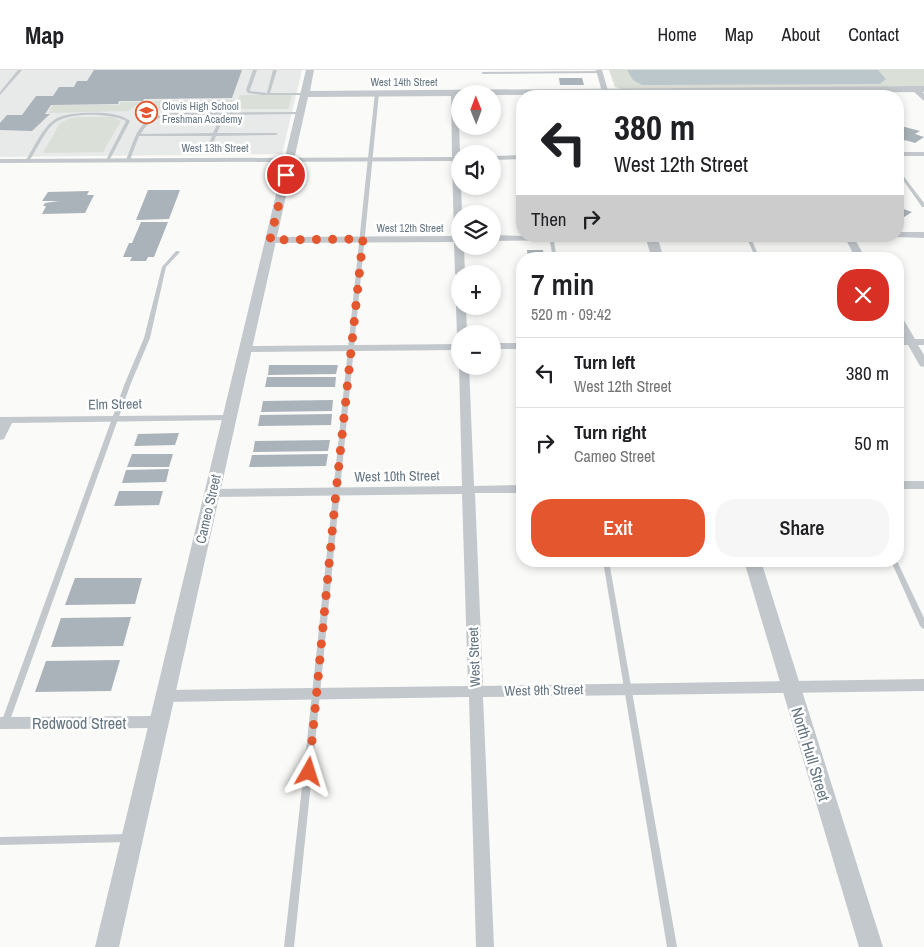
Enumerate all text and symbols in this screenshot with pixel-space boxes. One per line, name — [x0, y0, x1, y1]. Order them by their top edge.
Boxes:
text: Map — [25, 19, 64, 51]
text: Home — [657, 22, 697, 47]
text: Map — [725, 22, 754, 47]
text: About — [782, 22, 820, 47]
text: Contact — [848, 22, 899, 47]
street label: West 14th Street — [370, 75, 438, 89]
north arrow — [451, 85, 501, 135]
map controls — [451, 85, 501, 375]
place label: Clovis High School Freshman Academy — [162, 99, 243, 126]
school or university icon: Clovis High School Freshman Academy — [134, 100, 158, 124]
text: 380 m — [614, 104, 695, 151]
icon: left — [531, 110, 596, 175]
street label: West 13th Street — [181, 141, 249, 155]
button: sound — [451, 145, 501, 195]
text: West 12th Street — [614, 149, 748, 179]
pin — [265, 154, 307, 196]
icon: arrive — [272, 161, 300, 189]
button: layers — [451, 205, 501, 255]
icon: right — [577, 205, 605, 233]
text: Then — [531, 206, 567, 232]
street label: West 12th Street — [376, 221, 444, 235]
text: 7 min — [531, 264, 594, 304]
button: + — [451, 265, 501, 315]
button: close — [837, 269, 889, 321]
text: 520 m · 09:42 — [531, 303, 611, 325]
button: − — [451, 325, 501, 375]
text: Turn left — [574, 349, 635, 375]
icon: left — [531, 359, 559, 387]
text: 380 m — [846, 360, 889, 386]
text: West 12th Street — [574, 375, 672, 397]
street label: Elm Street — [88, 395, 142, 413]
text: Turn right — [574, 419, 646, 445]
icon: right — [531, 429, 559, 457]
text: 50 m — [854, 430, 889, 456]
text: Cameo Street — [574, 445, 655, 467]
street label: West 10th Street — [354, 466, 440, 486]
street label: Cameo Street — [191, 472, 225, 546]
button: Exit — [531, 499, 705, 557]
button: Share — [715, 499, 889, 557]
street label: West Street — [464, 627, 484, 687]
street label: West 9th Street — [504, 680, 584, 700]
street label: North Hull Street — [786, 704, 836, 804]
street label: Redwood Street — [32, 712, 126, 734]
position arrow — [282, 745, 334, 797]

